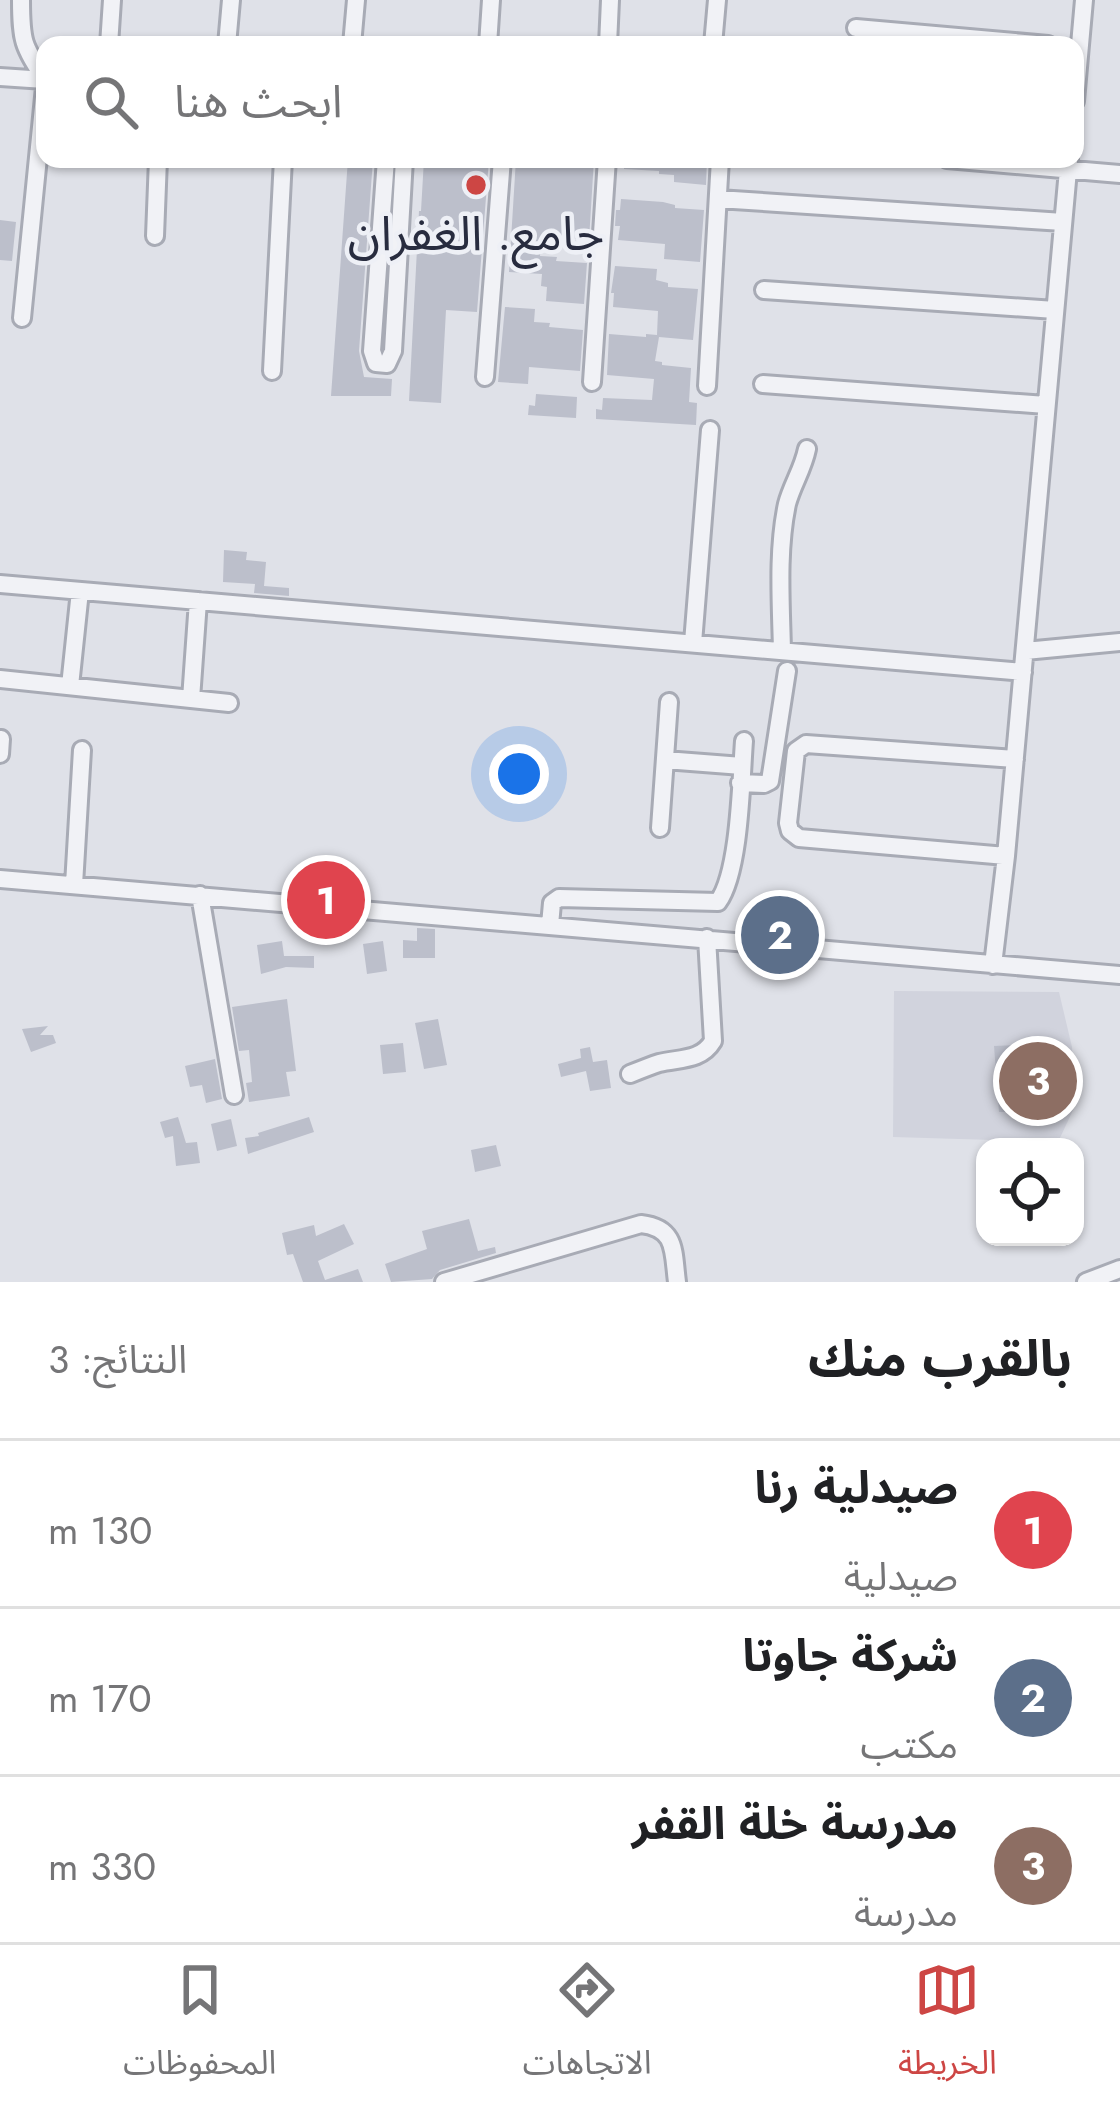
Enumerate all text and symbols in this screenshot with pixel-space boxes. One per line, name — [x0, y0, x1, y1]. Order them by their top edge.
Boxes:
search box — [36, 36, 1084, 168]
icon: search — [78, 69, 144, 135]
text: ابحث هنا — [174, 69, 343, 134]
marker: جامع. الغفران — [463, 172, 489, 198]
place label: جامع. الغفران — [348, 199, 604, 269]
your location — [489, 744, 549, 804]
pin: 1 — [287, 855, 365, 945]
pin: 2 — [741, 890, 819, 980]
pin: 3 — [999, 1036, 1077, 1126]
map controls — [976, 1138, 1084, 1246]
button: locate — [976, 1138, 1084, 1246]
text: بالقرب منك — [808, 1321, 1072, 1395]
text: النتائج: 3 — [48, 1331, 187, 1388]
text: صيدلية رنا — [754, 1455, 958, 1520]
text: 130 m — [48, 1502, 152, 1559]
text: 1 — [1023, 1502, 1043, 1559]
text: صيدلية — [844, 1548, 958, 1605]
text: شركة جاوتا — [742, 1623, 958, 1688]
text: 170 m — [48, 1670, 152, 1727]
text: 2 — [1020, 1670, 1046, 1727]
text: مكتب — [861, 1716, 958, 1773]
text: مدرسة خلة القفر — [632, 1791, 958, 1856]
text: 330 m — [48, 1838, 156, 1895]
text: 3 — [1021, 1838, 1045, 1895]
text: مدرسة — [854, 1884, 958, 1941]
tab: المحفوظات — [123, 1957, 276, 2098]
tab: الاتجاهات — [523, 1957, 652, 2098]
tab: الخريطة — [898, 1957, 997, 2098]

